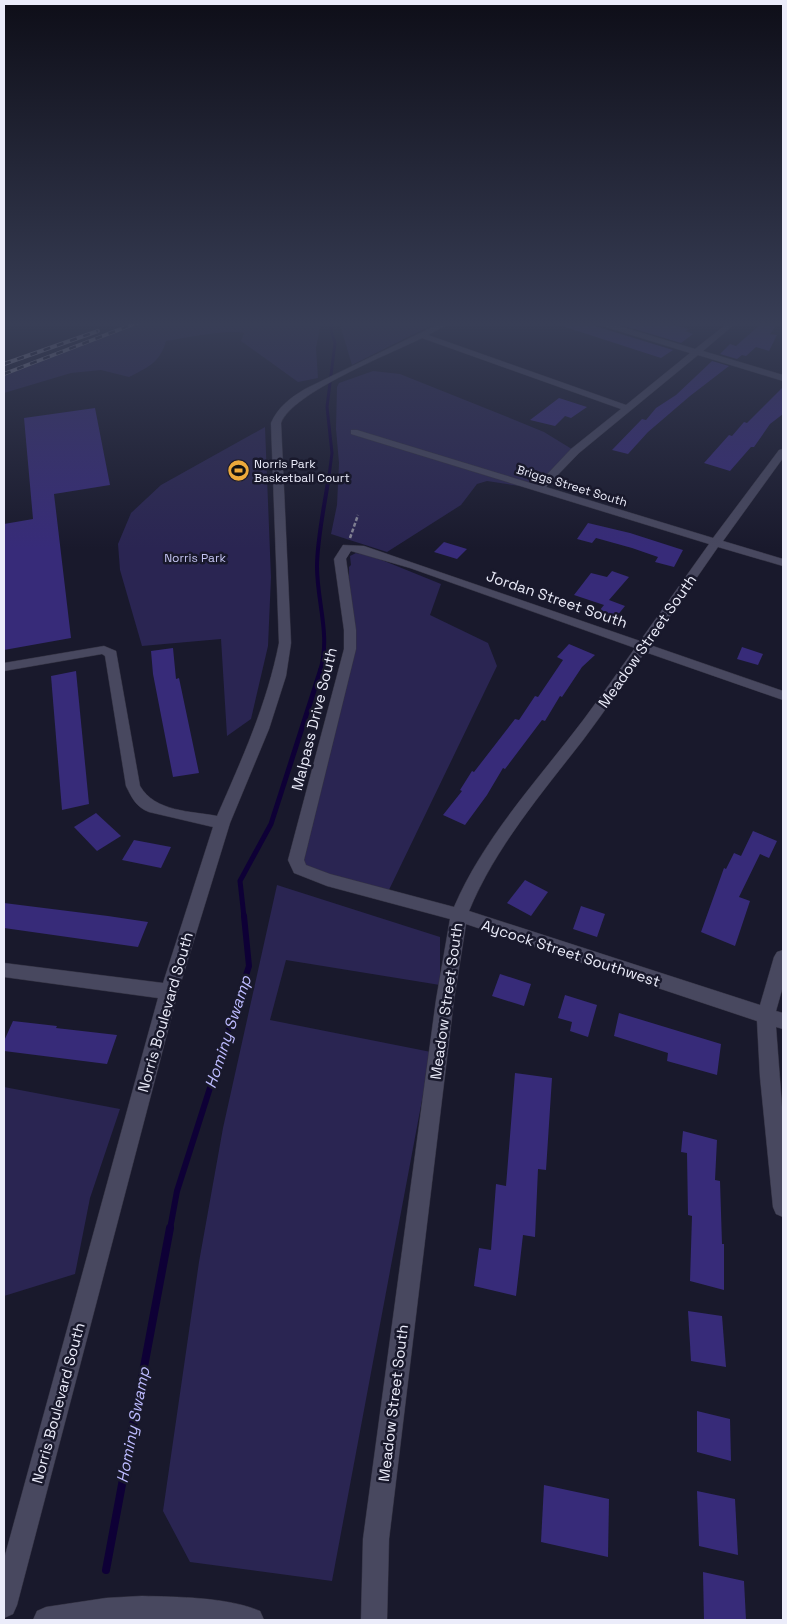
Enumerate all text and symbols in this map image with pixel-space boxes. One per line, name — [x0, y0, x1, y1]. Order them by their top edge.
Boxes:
place label: Norris Park Basketball Court — [254, 456, 350, 486]
sports icon: Norris Park Basketball Court — [226, 459, 250, 483]
street label: Briggs Street South — [515, 462, 629, 510]
park label: Norris Park — [164, 550, 226, 566]
street label: Jordan Street South — [484, 566, 630, 632]
street label: Meadow Street South — [594, 571, 700, 711]
street label: Malpass Drive South — [287, 646, 341, 792]
street label: Aycock Street Southwest — [479, 915, 663, 991]
street label: Meadow Street South — [426, 921, 466, 1081]
street label: Norris Boulevard South — [133, 930, 197, 1094]
water label: Hominy Swamp — [200, 972, 256, 1091]
street label: Norris Boulevard South — [27, 1321, 89, 1485]
street label: Meadow Street South — [374, 1323, 412, 1483]
water label: Hominy Swamp — [111, 1365, 155, 1485]

